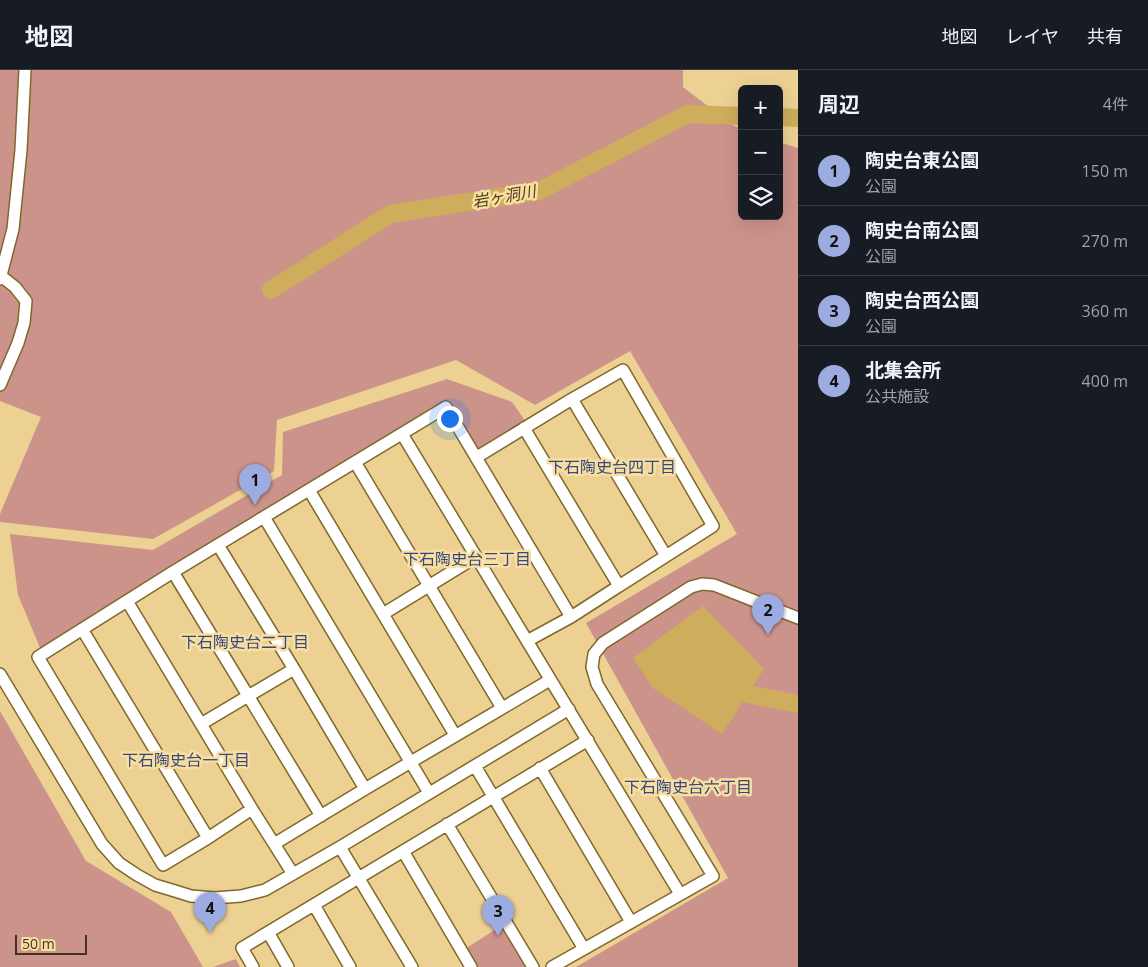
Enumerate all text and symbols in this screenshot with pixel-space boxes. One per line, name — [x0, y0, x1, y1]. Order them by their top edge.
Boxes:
text: 地図 — [25, 19, 73, 52]
text: 地図 — [942, 24, 978, 48]
text: レイヤ — [1006, 24, 1059, 48]
text: 共有 — [1087, 24, 1123, 48]
map controls — [738, 85, 783, 220]
button: + — [738, 85, 783, 130]
text: 周辺 — [818, 90, 860, 118]
text: 4件 — [1103, 93, 1128, 115]
button: − — [738, 130, 783, 175]
text: 陶史台東公園 — [865, 147, 979, 173]
text: 1 — [829, 160, 839, 182]
text: 150 m — [1082, 160, 1128, 182]
button: layers — [738, 175, 783, 220]
text: 公園 — [865, 175, 897, 197]
water label: 岩ヶ洞川 — [471, 179, 539, 212]
text: 陶史台南公園 — [865, 217, 979, 243]
text: 2 — [829, 230, 839, 252]
text: 270 m — [1082, 230, 1128, 252]
text: 公園 — [865, 245, 897, 267]
text: 陶史台西公園 — [865, 287, 979, 313]
text: 3 — [829, 300, 839, 322]
text: 360 m — [1082, 300, 1128, 322]
text: 公園 — [865, 315, 897, 337]
text: 北集会所 — [865, 357, 941, 383]
text: 4 — [829, 370, 839, 392]
text: 400 m — [1082, 370, 1128, 392]
text: 公共施設 — [865, 385, 929, 407]
your location — [437, 406, 463, 432]
district label: 下石陶史台四丁目 — [548, 456, 676, 478]
pin: 1 — [239, 464, 271, 505]
district label: 下石陶史台三丁目 — [403, 548, 531, 570]
pin: 2 — [752, 594, 784, 635]
district label: 下石陶史台二丁目 — [181, 631, 309, 653]
district label: 下石陶史台一丁目 — [122, 749, 250, 771]
district label: 下石陶史台六丁目 — [624, 776, 752, 798]
pin: 4 — [194, 892, 226, 933]
pin: 3 — [482, 895, 514, 936]
scale bar — [15, 932, 88, 955]
text: 50 m — [22, 934, 55, 953]

